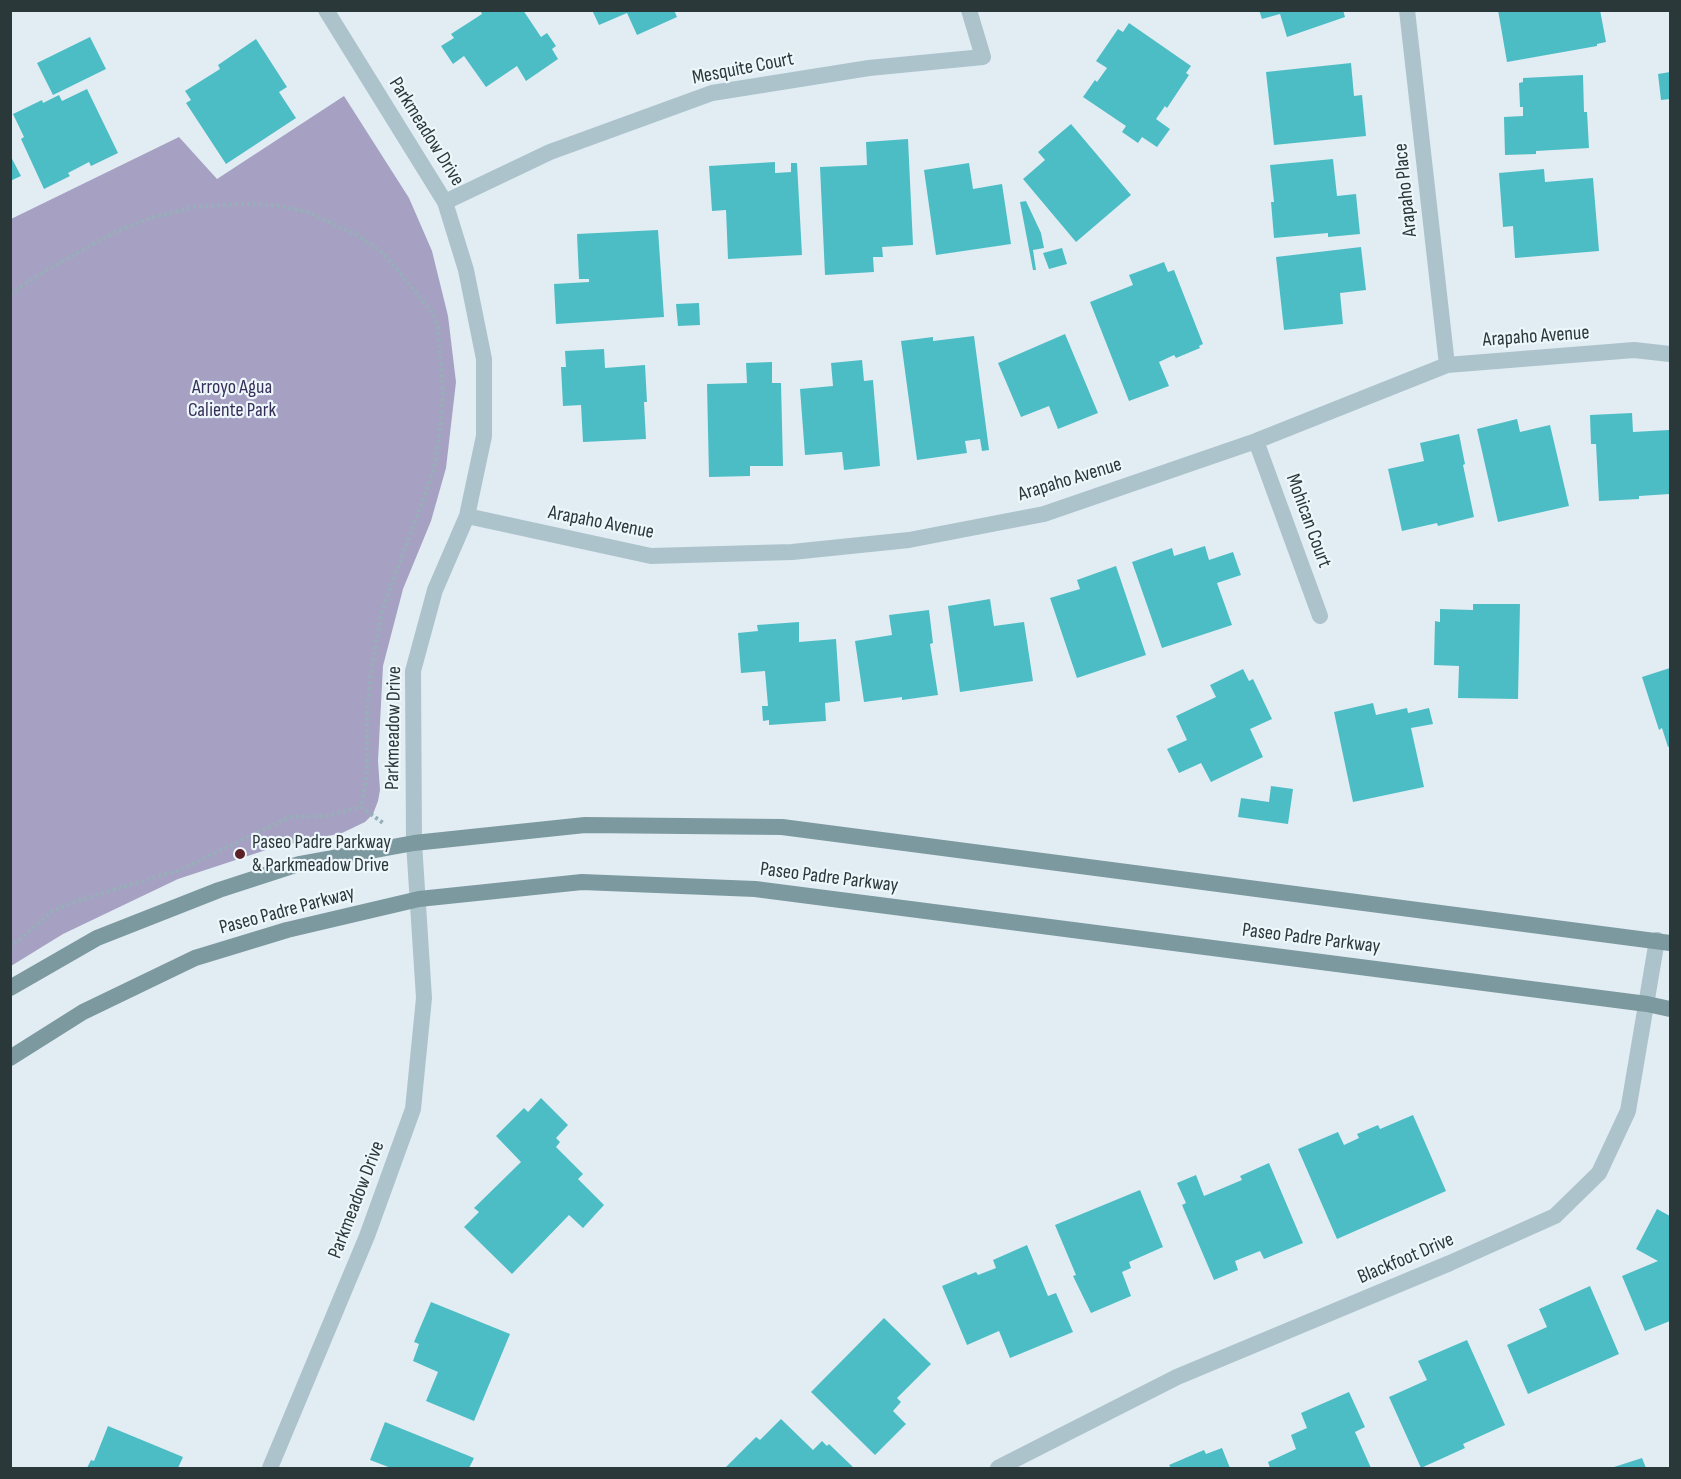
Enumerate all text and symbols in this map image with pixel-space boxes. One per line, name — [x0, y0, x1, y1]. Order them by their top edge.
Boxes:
street label: Mesquite Court — [690, 47, 796, 91]
street label: Parkmeadow Drive — [383, 73, 469, 191]
street label: Arapaho Place — [1389, 142, 1423, 238]
street label: Arapaho Avenue — [1482, 321, 1590, 353]
park label: Arroyo Agua Caliente Park — [188, 376, 276, 423]
street label: Arapaho Avenue — [1015, 453, 1125, 507]
street label: Mohican Court — [1280, 471, 1336, 571]
street label: Arapaho Avenue — [546, 501, 656, 545]
street label: Parkmeadow Drive — [381, 666, 407, 790]
place label: Paseo Padre Parkway & Parkmeadow Drive — [252, 831, 391, 878]
marker: Paseo Padre Parkway & Parkmeadow Drive — [233, 847, 247, 861]
street label: Paseo Padre Parkway — [759, 858, 899, 898]
street label: Paseo Padre Parkway — [217, 881, 357, 941]
street label: Paseo Padre Parkway — [1241, 919, 1381, 959]
street label: Parkmeadow Drive — [324, 1138, 390, 1262]
street label: Blackfoot Drive — [1354, 1228, 1458, 1290]

